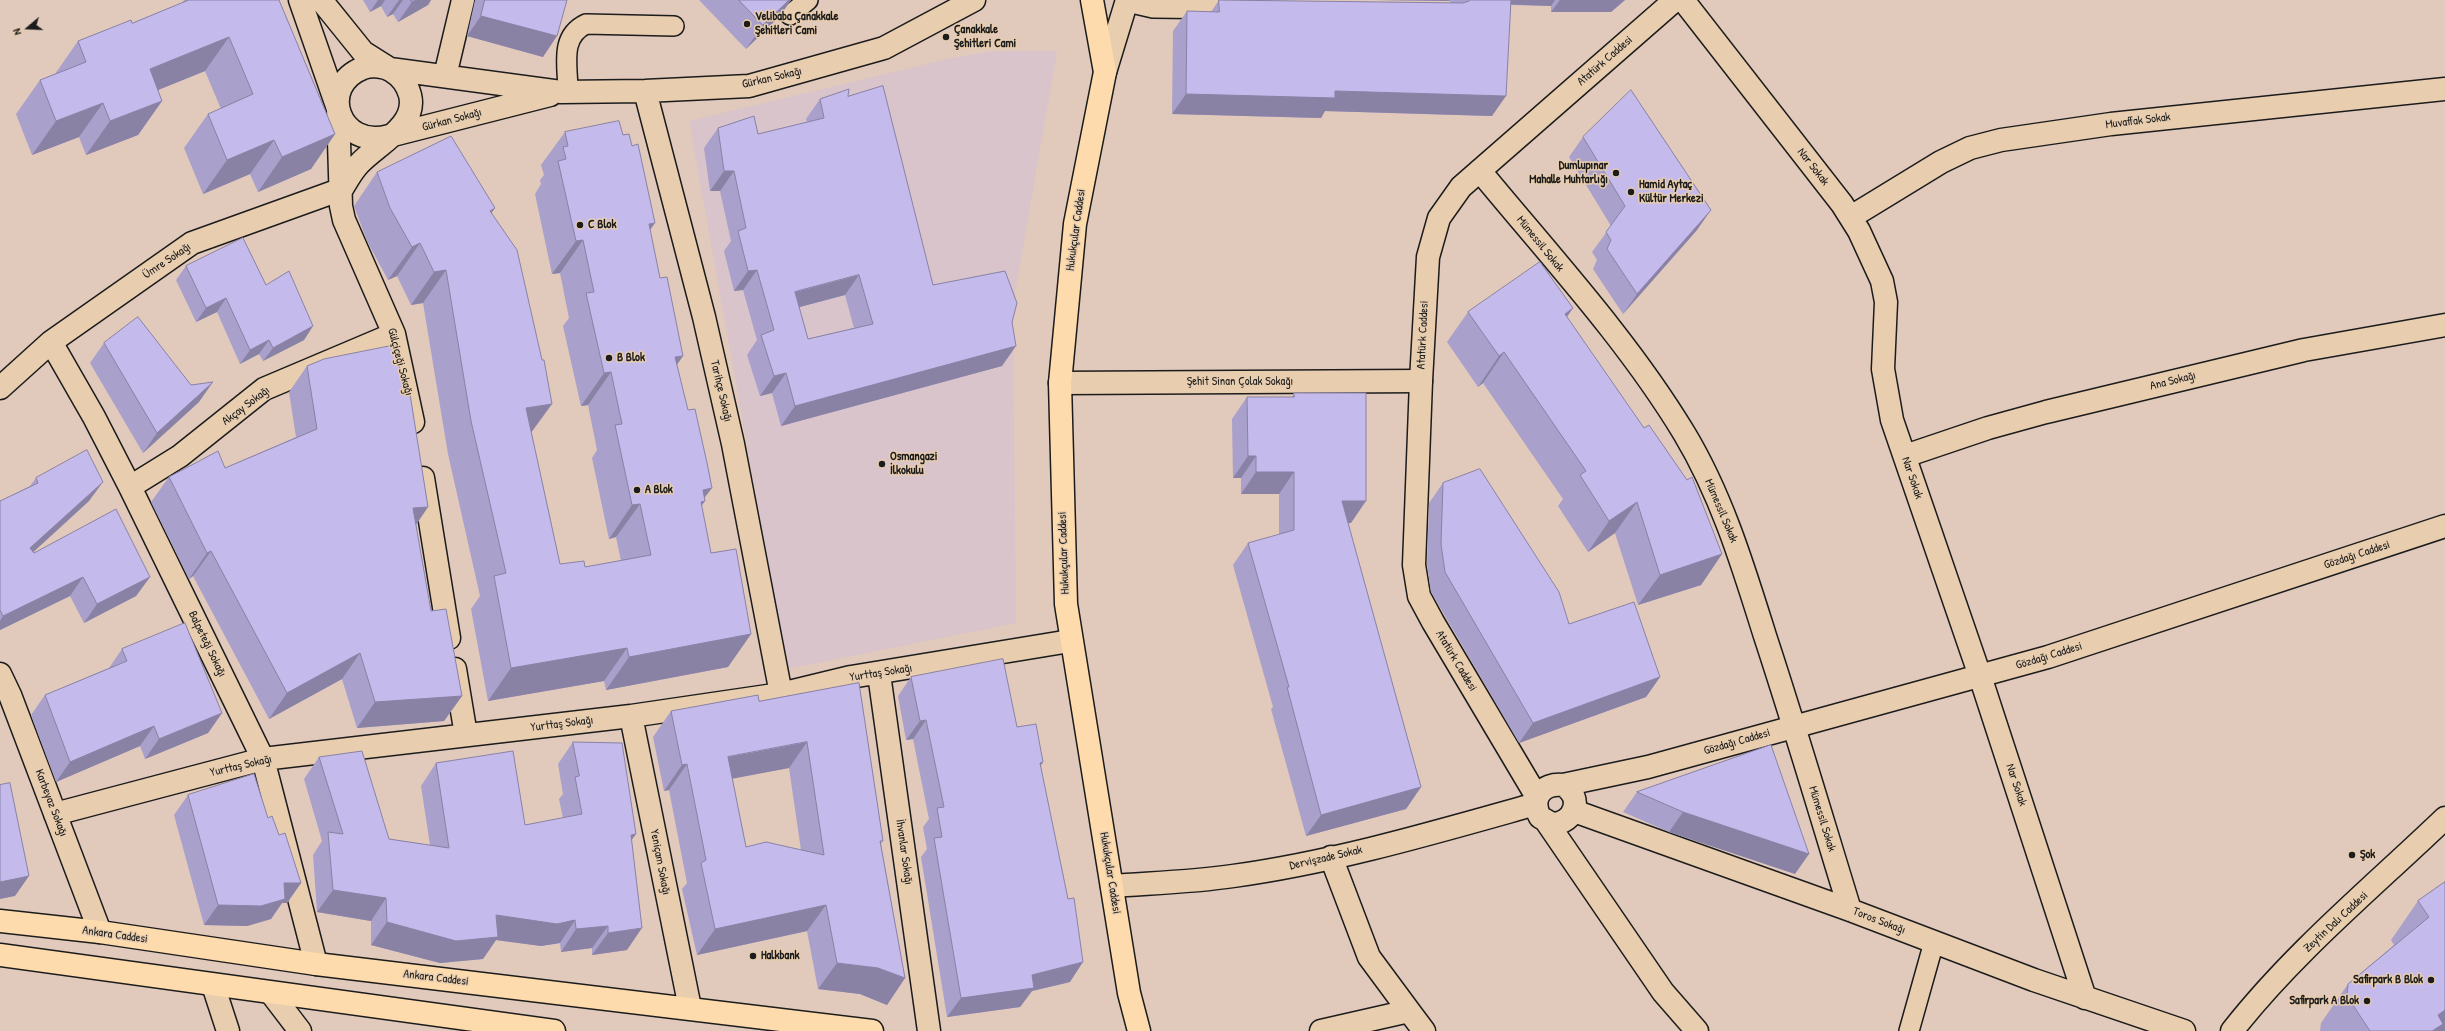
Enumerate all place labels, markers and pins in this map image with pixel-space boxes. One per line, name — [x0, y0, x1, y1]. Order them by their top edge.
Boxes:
place label: Velibaba Çanakkale Şehitleri Cami — [755, 10, 838, 38]
marker: Velibaba Çanakkale Şehitleri Cami — [742, 19, 752, 29]
place label: Çanakkale Şehitleri Cami — [954, 23, 1016, 51]
marker: Çanakkale Şehitleri Cami — [941, 32, 951, 42]
place label: Dumlupınar Mahalle Muhtarlığı — [1529, 159, 1608, 187]
marker: Dumlupınar Mahalle Muhtarlığı — [1611, 168, 1621, 178]
place label: Hamid Aytaç Kültür Merkezi — [1639, 178, 1704, 206]
marker: Hamid Aytaç Kültür Merkezi — [1626, 187, 1636, 197]
place label: C Blok — [588, 218, 616, 232]
marker: C Blok — [575, 220, 585, 230]
place label: B Blok — [617, 351, 645, 365]
marker: B Blok — [604, 353, 614, 363]
place label: Osmangazi İlkokulu — [890, 450, 937, 478]
marker: Osmangazi İlkokulu — [877, 459, 887, 469]
place label: A Blok — [645, 483, 673, 497]
marker: A Blok — [632, 485, 642, 495]
place label: Şok — [2360, 848, 2375, 862]
marker: Şok — [2347, 850, 2357, 860]
place label: Halkbank — [761, 949, 800, 963]
marker: Halkbank — [748, 951, 758, 961]
place label: Safirpark B Blok — [2353, 973, 2423, 987]
marker: Safirpark B Blok — [2426, 975, 2436, 985]
place label: Safirpark A Blok — [2289, 994, 2359, 1008]
marker: Safirpark A Blok — [2362, 996, 2372, 1006]

